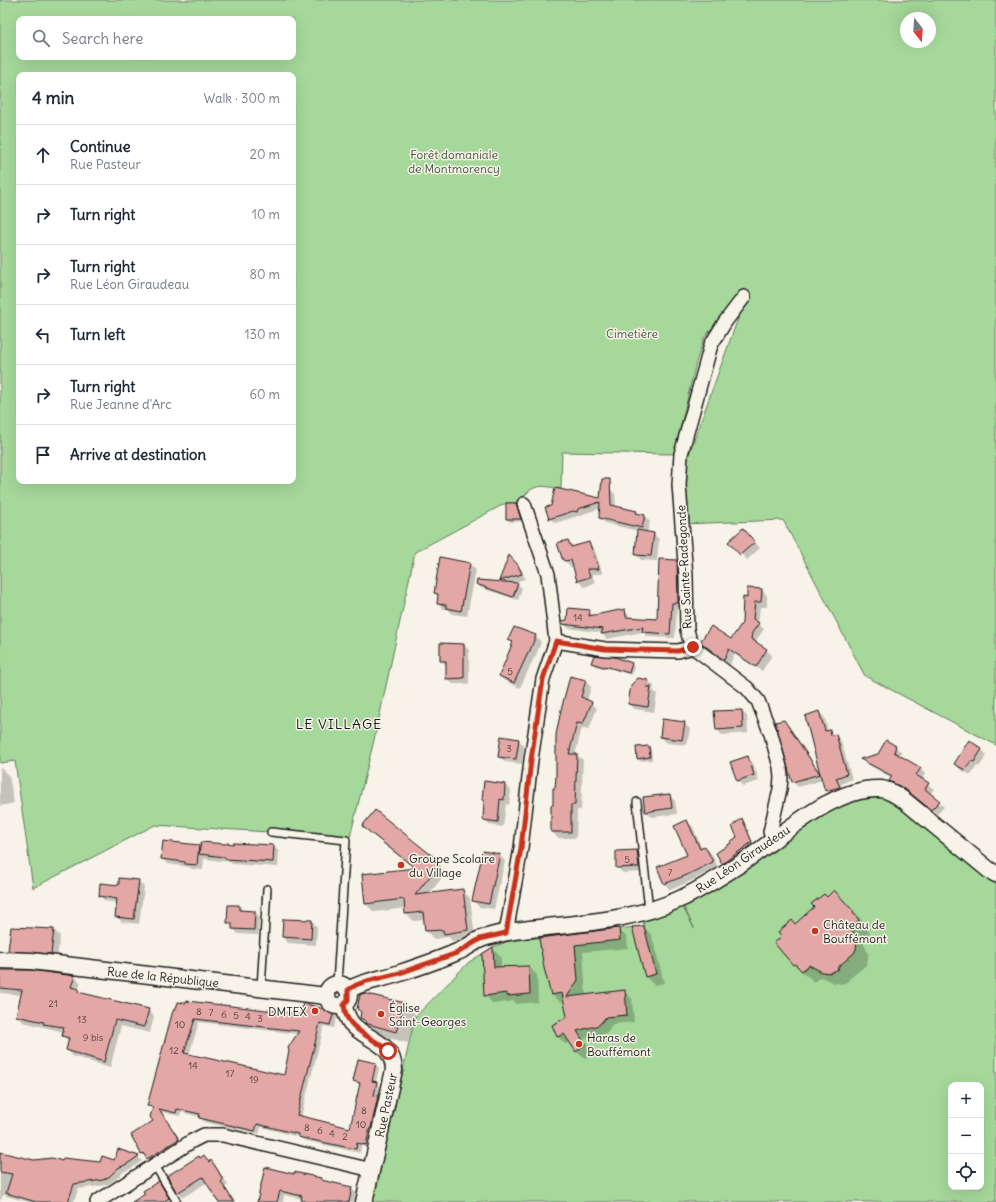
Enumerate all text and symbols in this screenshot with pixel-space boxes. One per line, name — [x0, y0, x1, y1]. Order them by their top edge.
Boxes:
north arrow — [900, 12, 936, 48]
search box — [16, 16, 296, 60]
icon: search — [30, 27, 52, 49]
text: Search here — [62, 29, 143, 48]
text: 4 min — [32, 87, 74, 109]
text: Walk · 300 m — [204, 90, 280, 107]
text: Continue — [70, 137, 131, 156]
icon: ahead — [32, 144, 54, 166]
text: 20 m — [250, 146, 280, 163]
park label: Forêt domaniale de Montmorency — [408, 147, 500, 176]
text: Rue Pasteur — [70, 156, 141, 173]
icon: right — [32, 204, 54, 226]
text: Turn right — [70, 205, 135, 224]
text: 10 m — [252, 206, 280, 223]
text: Turn right — [70, 257, 135, 276]
icon: right — [32, 264, 54, 286]
text: 80 m — [249, 266, 280, 283]
text: Rue Léon Giraudeau — [70, 276, 189, 293]
icon: left — [32, 324, 54, 346]
text: Turn left — [70, 325, 125, 344]
text: 130 m — [244, 326, 280, 343]
park label: Cimetière — [606, 326, 658, 341]
text: Turn right — [70, 377, 135, 396]
icon: right — [32, 384, 54, 406]
text: 60 m — [249, 386, 280, 403]
text: Rue Jeanne d'Arc — [70, 396, 172, 413]
icon: arrive — [32, 444, 54, 466]
text: Arrive at destination — [70, 445, 206, 464]
street label: Rue Sainte-Radegonde — [673, 505, 695, 629]
house number: 14 — [573, 611, 583, 624]
route end — [684, 638, 702, 656]
house number: 5 — [507, 665, 513, 678]
district label: LE VILLAGE — [296, 715, 382, 733]
house number: 3 — [506, 742, 512, 755]
street label: Rue Léon Giraudeau — [693, 822, 793, 896]
place label: Groupe Scolaire du Village — [409, 851, 495, 880]
house number: 5 — [624, 853, 630, 866]
marker: Groupe Scolaire du Village — [396, 860, 406, 870]
house number: 7 — [668, 866, 673, 879]
place label: Château de Bouffémont — [823, 917, 887, 946]
marker: Château de Bouffémont — [810, 926, 820, 936]
street label: Rue de la République — [106, 964, 220, 990]
house number: 21 — [48, 997, 58, 1010]
place label: Église Saint-Georges — [389, 1000, 466, 1029]
place label: DMTEX — [268, 1004, 307, 1019]
house number: 8 — [196, 1005, 202, 1018]
house number: 7 — [209, 1006, 214, 1019]
marker: DMTEX — [310, 1006, 320, 1016]
house number: 6 — [221, 1008, 227, 1021]
house number: 5 — [233, 1009, 239, 1022]
marker: Église Saint-Georges — [376, 1009, 386, 1019]
house number: 4 — [245, 1010, 251, 1023]
house number: 3 — [257, 1012, 263, 1025]
house number: 13 — [77, 1013, 87, 1026]
house number: 10 — [175, 1018, 185, 1031]
place label: Haras de Bouffémont — [587, 1030, 651, 1059]
house number: 9 bis — [83, 1031, 104, 1044]
marker: Haras de Bouffémont — [574, 1039, 584, 1049]
route start — [379, 1042, 397, 1060]
house number: 12 — [169, 1044, 179, 1057]
house number: 14 — [188, 1059, 198, 1072]
house number: 17 — [226, 1067, 235, 1080]
street label: Rue Pasteur — [372, 1071, 400, 1139]
house number: 19 — [249, 1073, 259, 1086]
map controls — [948, 1082, 984, 1190]
button: + — [948, 1082, 984, 1118]
house number: 8 — [361, 1104, 367, 1117]
house number: 10 — [356, 1118, 366, 1131]
button: − — [948, 1118, 984, 1154]
house number: 8 — [304, 1121, 310, 1134]
house number: 6 — [317, 1124, 323, 1137]
house number: 4 — [329, 1127, 335, 1140]
house number: 2 — [342, 1130, 348, 1143]
button: locate — [948, 1154, 984, 1190]

